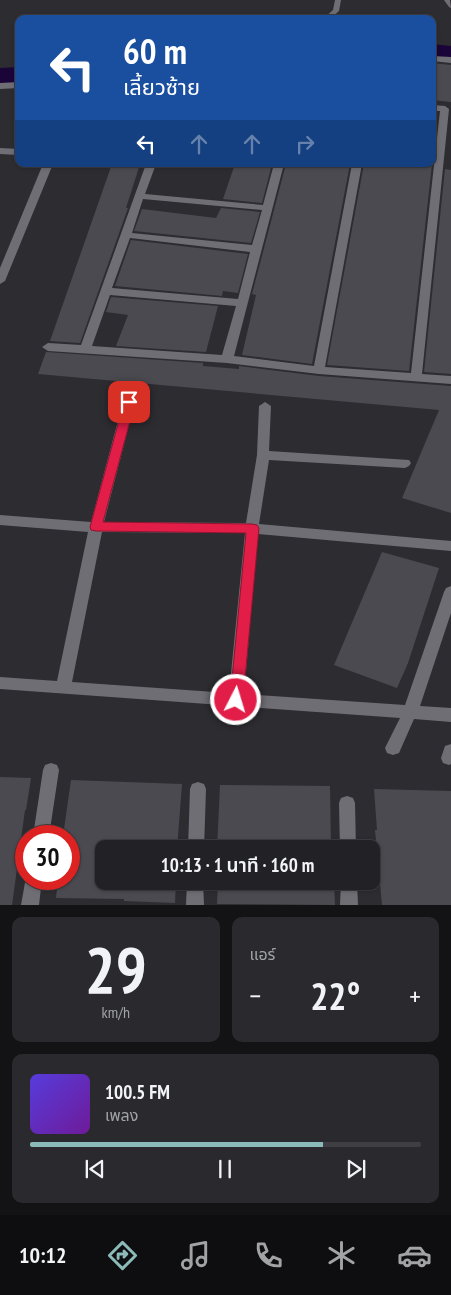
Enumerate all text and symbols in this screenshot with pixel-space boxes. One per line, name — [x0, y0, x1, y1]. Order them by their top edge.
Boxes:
text: 60 m — [123, 28, 187, 74]
icon: left — [40, 35, 105, 100]
text: เลี้ยวซ้าย — [123, 73, 200, 101]
icon: left — [132, 130, 160, 158]
icon: ahead — [185, 130, 213, 158]
icon: ahead — [238, 130, 266, 158]
icon: right — [291, 130, 319, 158]
pin — [108, 381, 150, 423]
icon: arrive — [115, 388, 143, 416]
position arrow — [209, 673, 261, 725]
speed limit sign: 30 — [15, 825, 80, 890]
text: 10:13 · 1 นาที · 160 m — [161, 853, 314, 877]
text: 29 — [85, 927, 147, 1011]
text: แอร์ — [250, 944, 275, 964]
text: 22° — [310, 971, 360, 1020]
text: − — [250, 977, 261, 1014]
text: + — [409, 977, 421, 1014]
text: km/h — [102, 1002, 130, 1022]
text: 100.5 FM — [105, 1080, 170, 1104]
text: เพลง — [105, 1105, 138, 1125]
icon: previous — [81, 1155, 109, 1183]
icon: pause — [211, 1155, 239, 1183]
icon: next — [342, 1155, 370, 1183]
icon: directions — [105, 1238, 140, 1273]
icon: music — [178, 1238, 213, 1273]
icon: phone — [251, 1238, 286, 1273]
icon: climate — [324, 1238, 359, 1273]
icon: car — [397, 1238, 432, 1273]
text: 10:12 — [19, 1241, 67, 1269]

